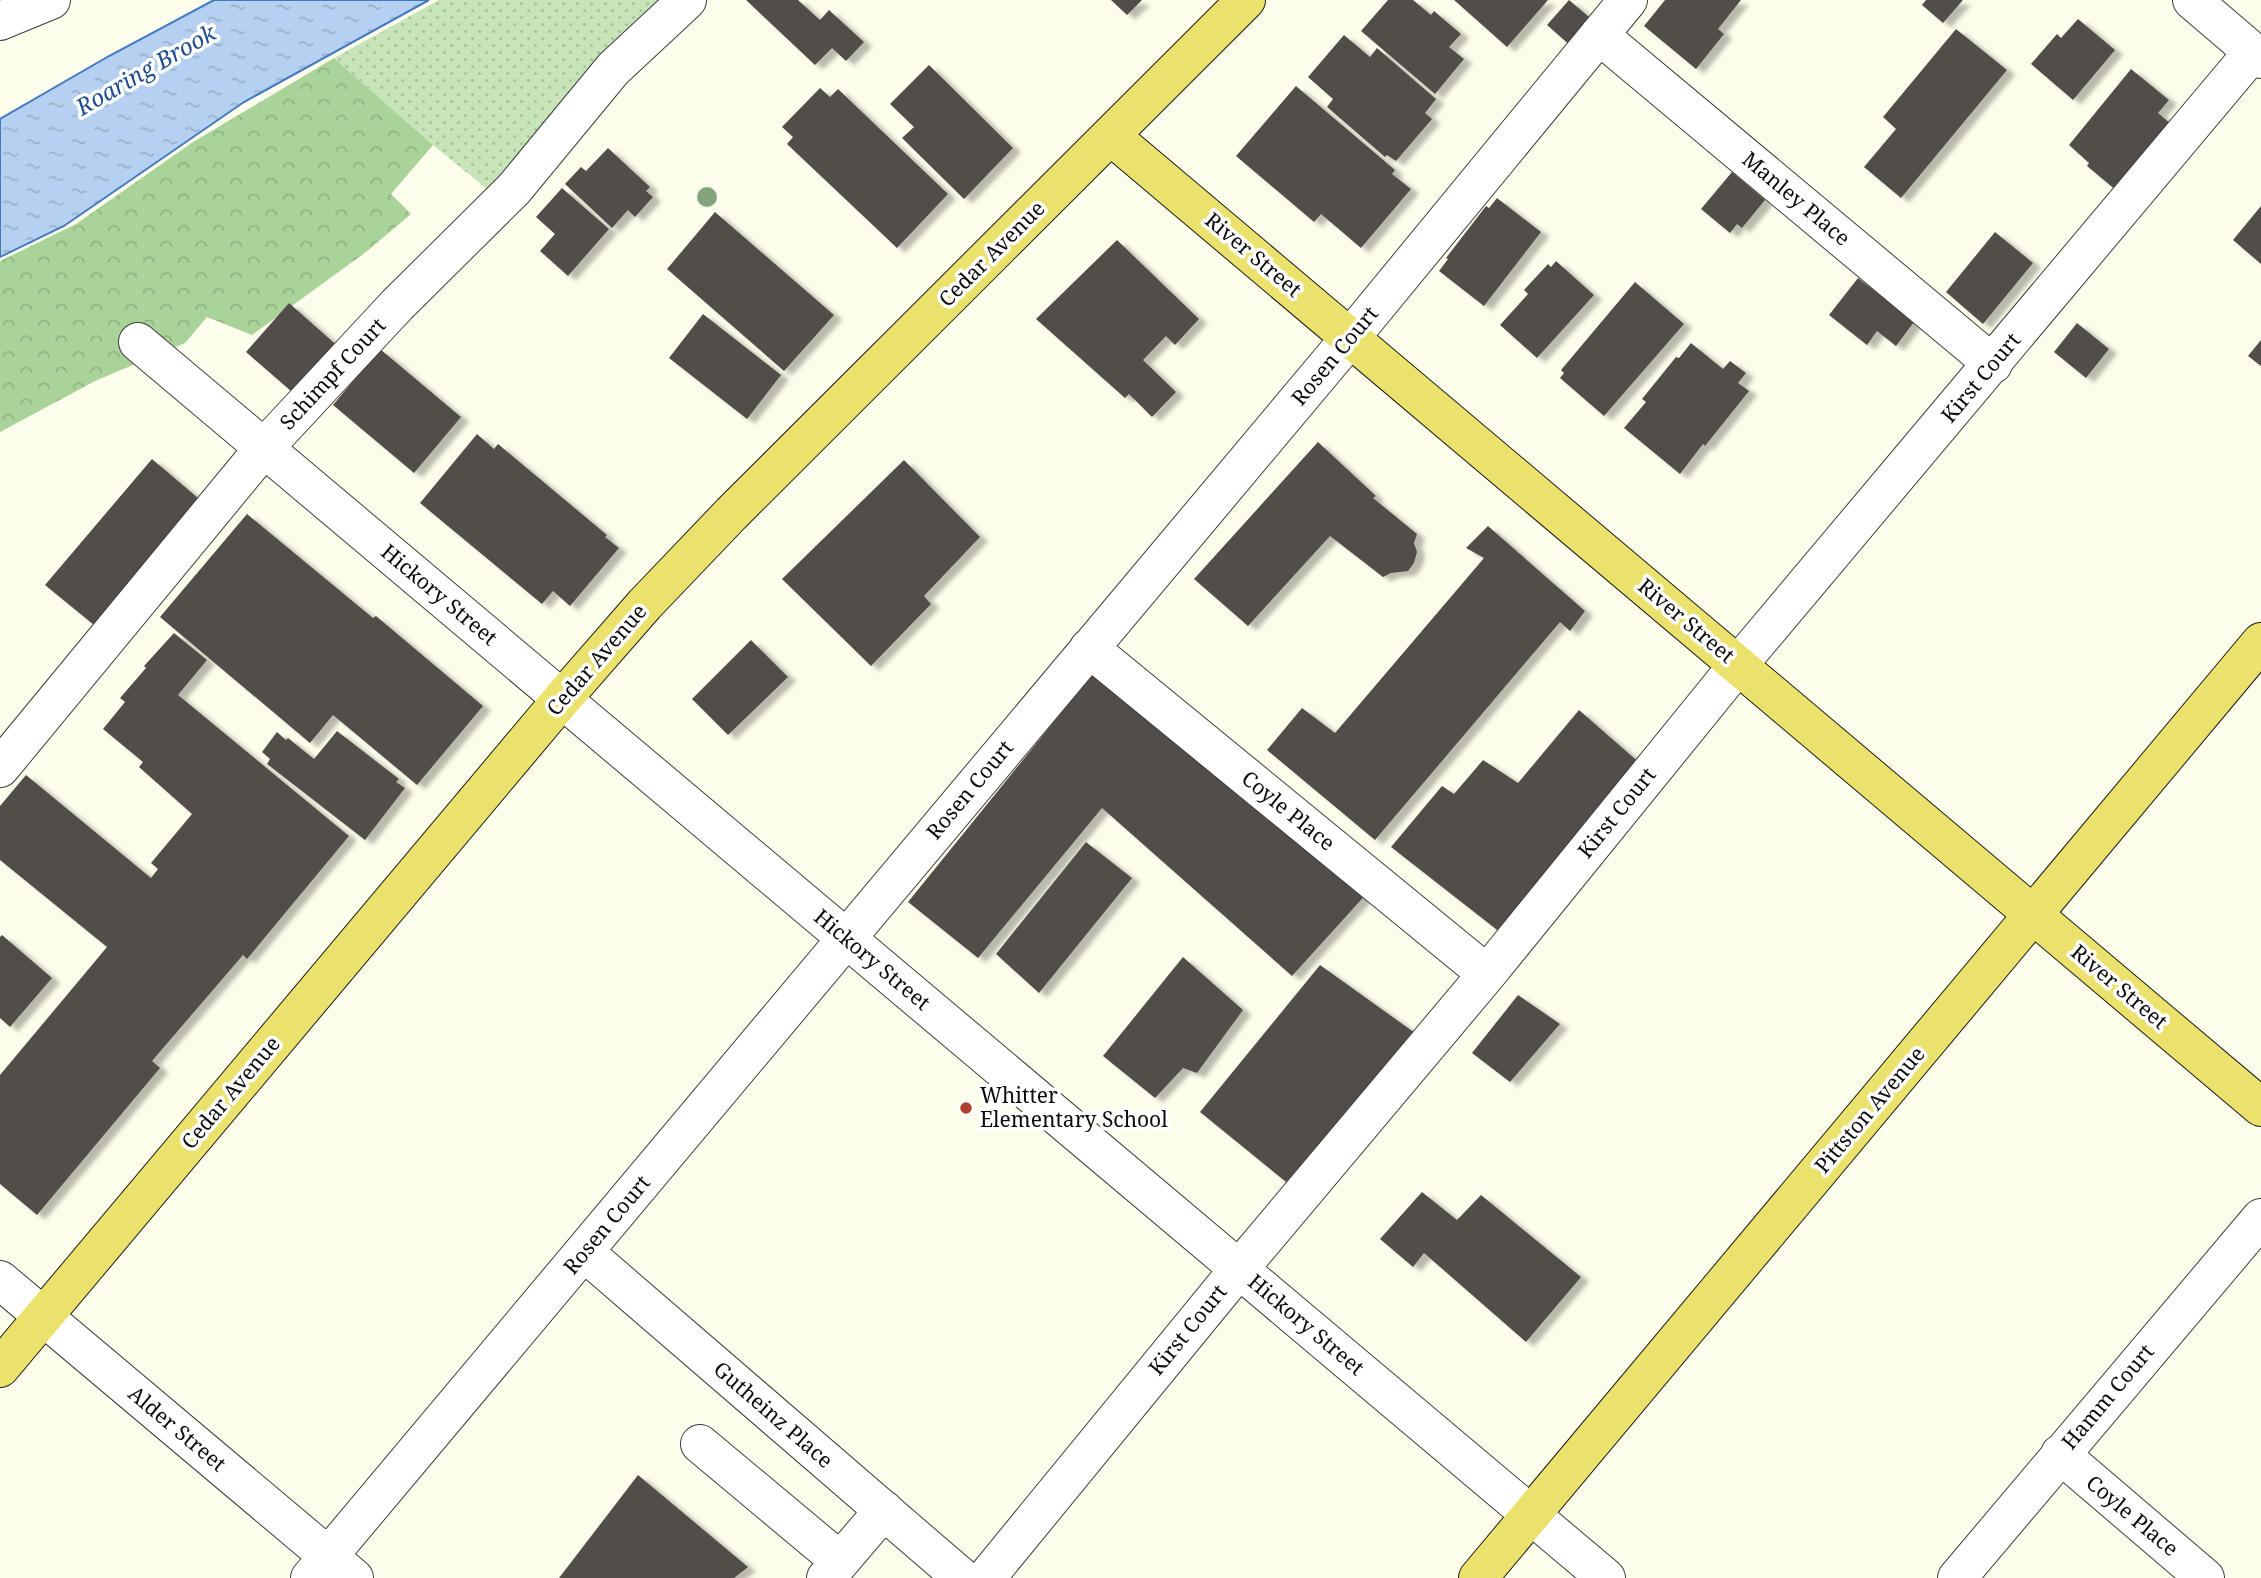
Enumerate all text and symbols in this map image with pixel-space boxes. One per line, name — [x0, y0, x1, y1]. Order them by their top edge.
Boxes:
water label: Roaring Brook — [69, 16, 222, 123]
street label: Manley Place — [1737, 145, 1856, 252]
street label: Cedar Avenue — [932, 194, 1050, 312]
street label: River Street — [1200, 206, 1308, 303]
street label: Rosen Court — [1285, 300, 1384, 411]
street label: Schimpf Court — [273, 311, 391, 435]
street label: Kirst Court — [1934, 327, 2026, 428]
street label: Hickory Street — [376, 537, 504, 651]
street label: River Street — [1633, 572, 1741, 669]
street label: Cedar Avenue — [540, 598, 652, 721]
street label: Rosen Court — [920, 734, 1019, 845]
street label: Kirst Court — [1571, 761, 1661, 864]
street label: Coyle Place — [1236, 764, 1341, 856]
street label: Hickory Street — [809, 902, 937, 1016]
street label: River Street — [2066, 938, 2174, 1035]
street label: Cedar Avenue — [175, 1030, 286, 1155]
street label: Pittston Avenue — [1808, 1040, 1930, 1179]
place label: Whitter Elementary School — [980, 1081, 1168, 1133]
marker: Whitter Elementary School — [958, 1100, 974, 1116]
street label: Rosen Court — [557, 1169, 656, 1280]
street label: Hickory Street — [1243, 1267, 1371, 1381]
street label: Kirst Court — [1142, 1278, 1232, 1381]
street label: Hamm Court — [2055, 1338, 2160, 1455]
street label: Gutheinz Place — [708, 1355, 839, 1474]
street label: Alder Street — [123, 1379, 232, 1477]
street label: Coyle Place — [2081, 1468, 2185, 1562]

